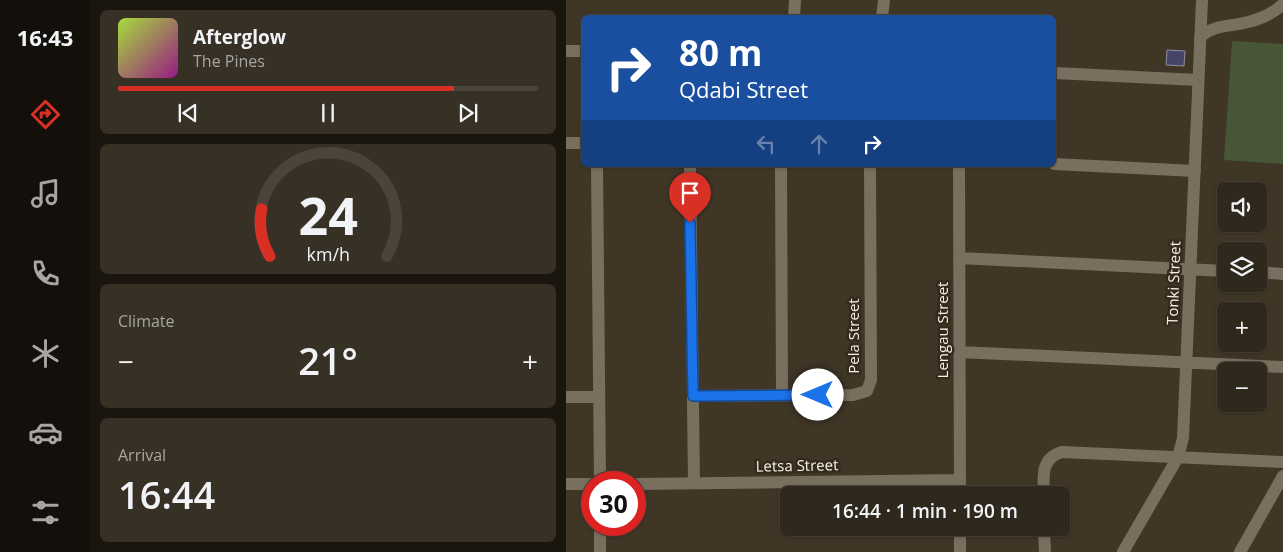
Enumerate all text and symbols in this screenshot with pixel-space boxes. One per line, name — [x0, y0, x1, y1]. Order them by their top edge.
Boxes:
text: 16:43 — [17, 22, 73, 52]
text: Afterglow — [193, 24, 286, 50]
text: 80 m — [679, 29, 762, 76]
icon: right — [596, 35, 661, 100]
text: The Pines — [193, 50, 265, 72]
text: Qdabi Street — [679, 74, 808, 104]
icon: directions — [28, 97, 63, 132]
icon: previous — [174, 99, 202, 127]
icon: pause — [314, 99, 342, 127]
icon: next — [454, 99, 482, 127]
icon: left — [752, 130, 780, 158]
icon: ahead — [805, 130, 833, 158]
icon: right — [858, 130, 886, 158]
pin — [669, 172, 711, 223]
icon: music — [28, 176, 63, 211]
text: 24 — [298, 179, 358, 250]
icon: arrive — [676, 179, 704, 207]
map controls — [1217, 182, 1267, 412]
button: sound — [1217, 182, 1267, 232]
street label: Tonki Street — [1162, 241, 1184, 325]
text: km/h — [306, 242, 350, 266]
button: layers — [1217, 242, 1267, 292]
icon: phone — [28, 256, 63, 291]
street label: Lengau Street — [932, 282, 952, 378]
street label: Pela Street — [843, 298, 863, 374]
button: + — [1217, 302, 1267, 352]
text: Climate — [118, 310, 175, 332]
text: 21° — [298, 334, 358, 386]
icon: climate — [28, 336, 63, 371]
text: − — [118, 342, 134, 380]
text: + — [522, 342, 538, 380]
button: − — [1217, 362, 1267, 412]
position arrow — [791, 368, 843, 420]
icon: car — [28, 415, 63, 450]
text: Arrival — [118, 444, 166, 466]
street label: Letsa Street — [755, 454, 839, 476]
text: 16:44 — [118, 468, 215, 520]
speed limit sign: 30 — [581, 471, 646, 536]
icon: filters — [28, 495, 63, 530]
text: 16:44 · 1 min · 190 m — [832, 498, 1018, 524]

